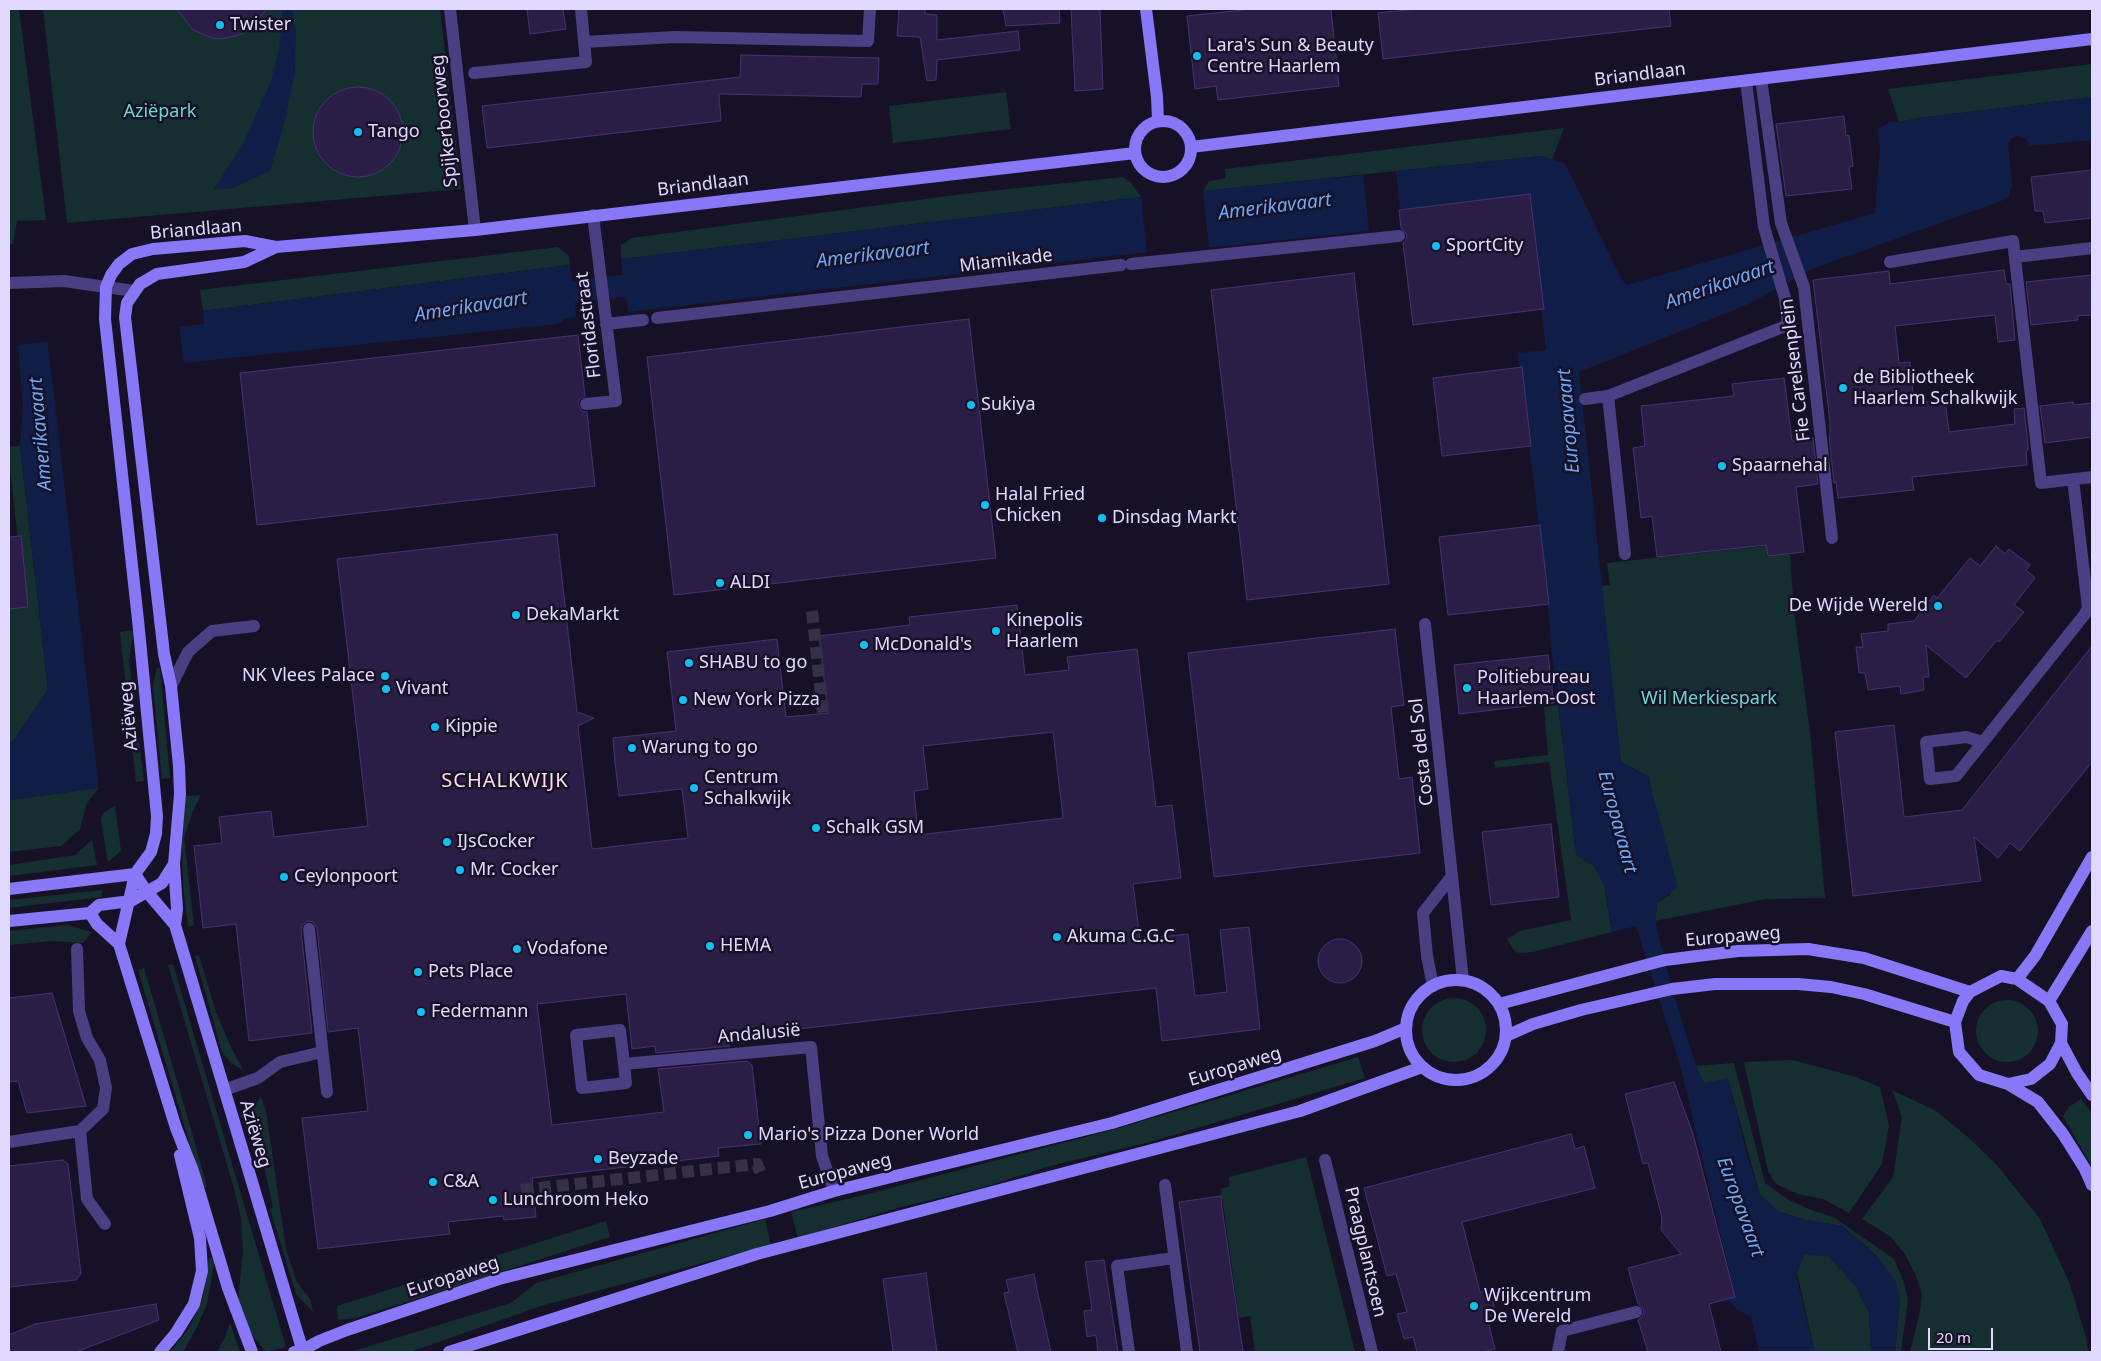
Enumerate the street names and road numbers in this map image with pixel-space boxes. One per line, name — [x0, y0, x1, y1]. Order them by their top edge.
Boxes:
street label: Spijkerboorweg — [427, 54, 463, 188]
street label: Briandlaan — [1593, 59, 1687, 91]
street label: Briandlaan — [656, 169, 750, 201]
street label: Briandlaan — [149, 215, 243, 245]
street label: Miamikade — [958, 245, 1054, 277]
street label: Floridastraat — [572, 271, 606, 379]
street label: Fie Carelsenplein — [1777, 297, 1815, 443]
street label: Aziëweg — [115, 680, 143, 752]
street label: Costa del Sol — [1406, 697, 1438, 807]
street label: Europaweg — [1684, 922, 1782, 952]
street label: Andalusië — [717, 1020, 801, 1048]
street label: Europaweg — [1186, 1043, 1284, 1091]
street label: Aziëweg — [234, 1097, 276, 1171]
street label: Europaweg — [796, 1149, 894, 1195]
street label: Praagplantsoen — [1339, 1185, 1391, 1319]
street label: Europaweg — [404, 1252, 502, 1302]

